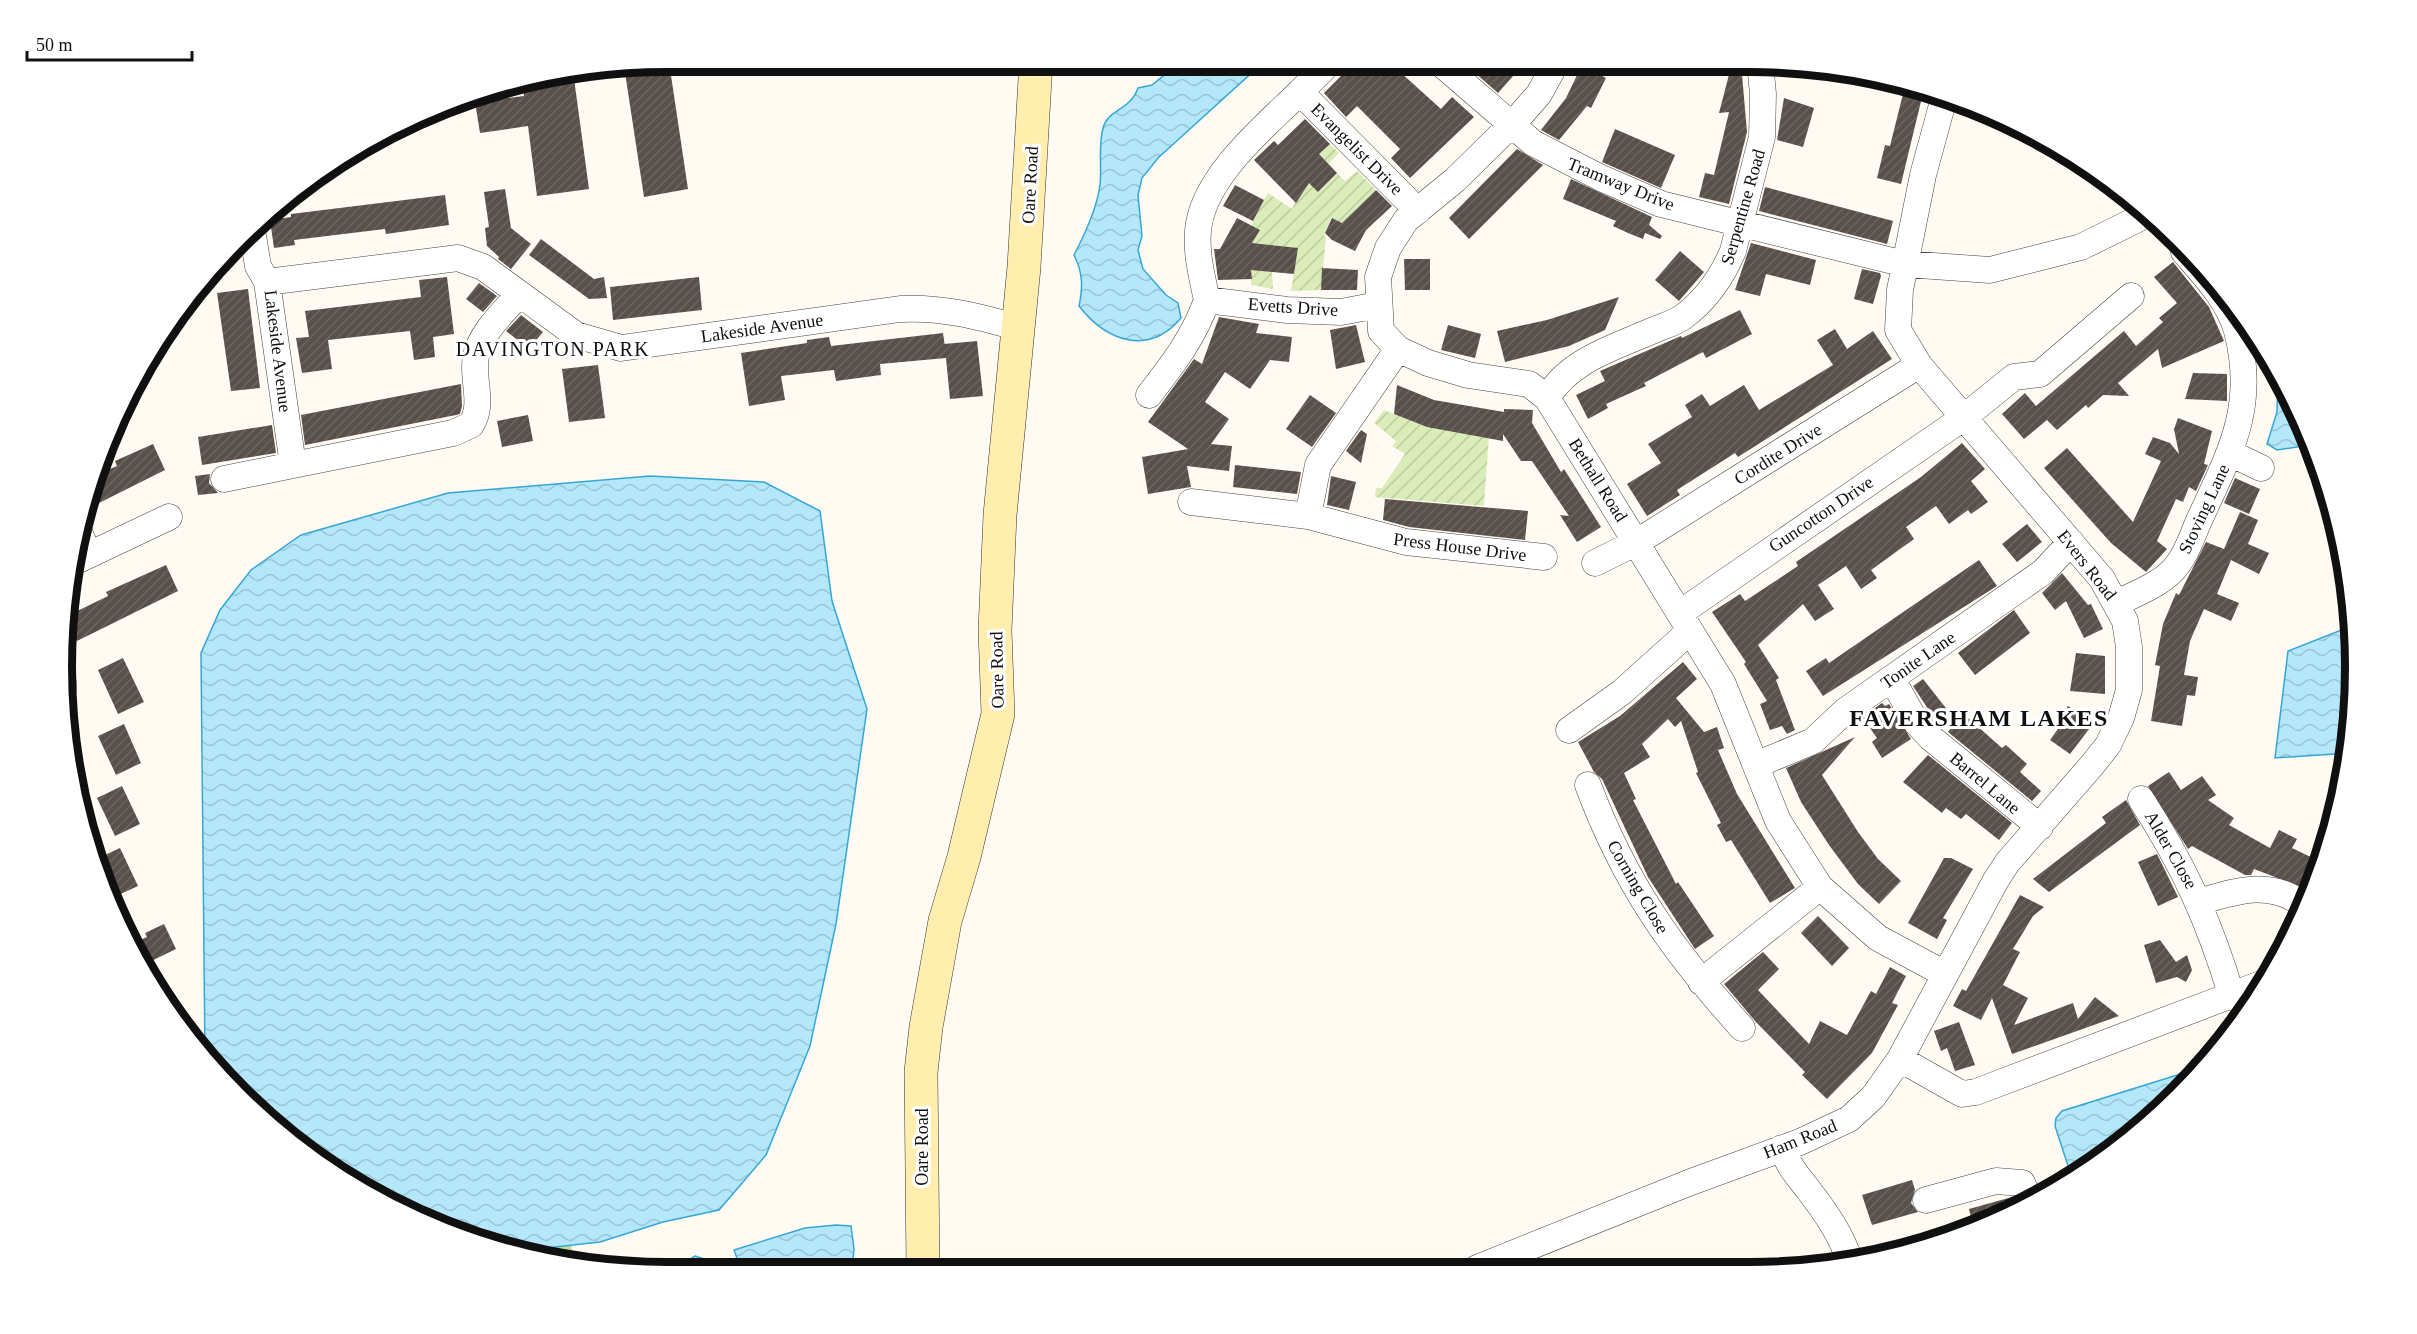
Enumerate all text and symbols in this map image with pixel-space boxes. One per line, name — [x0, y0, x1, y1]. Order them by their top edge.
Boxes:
scale bar — [27, 24, 192, 62]
text: 50 m — [36, 35, 73, 55]
street label: Evangelist Drive — [1307, 99, 1407, 199]
street label: Oare Road — [1018, 146, 1042, 224]
street label: Serpentine Road — [1717, 147, 1769, 267]
street label: Tramway Drive — [1564, 153, 1678, 215]
street label: Lakeside Avenue — [261, 289, 295, 413]
street label: Evetts Drive — [1247, 294, 1339, 320]
street label: Lakeside Avenue — [700, 310, 824, 346]
district label: DAVINGTON PARK — [456, 338, 650, 360]
street label: Cordite Drive — [1731, 419, 1825, 489]
street label: Bethall Road — [1564, 435, 1632, 525]
street label: Stoving Lane — [2175, 461, 2233, 557]
street label: Guncotton Drive — [1765, 472, 1877, 556]
street label: Evers Road — [2053, 526, 2121, 604]
street label: Press House Drive — [1392, 529, 1528, 565]
street label: Tonite Lane — [1877, 627, 1959, 693]
street label: Oare Road — [986, 631, 1008, 709]
district label: FAVERSHAM LAKES — [1849, 705, 2109, 731]
street label: Barrel Lane — [1946, 748, 2024, 818]
street label: Alder Close — [2141, 808, 2201, 892]
street label: Corning Close — [1603, 837, 1673, 937]
street label: Oare Road — [912, 1108, 932, 1186]
street label: Ham Road — [1760, 1115, 1840, 1163]

